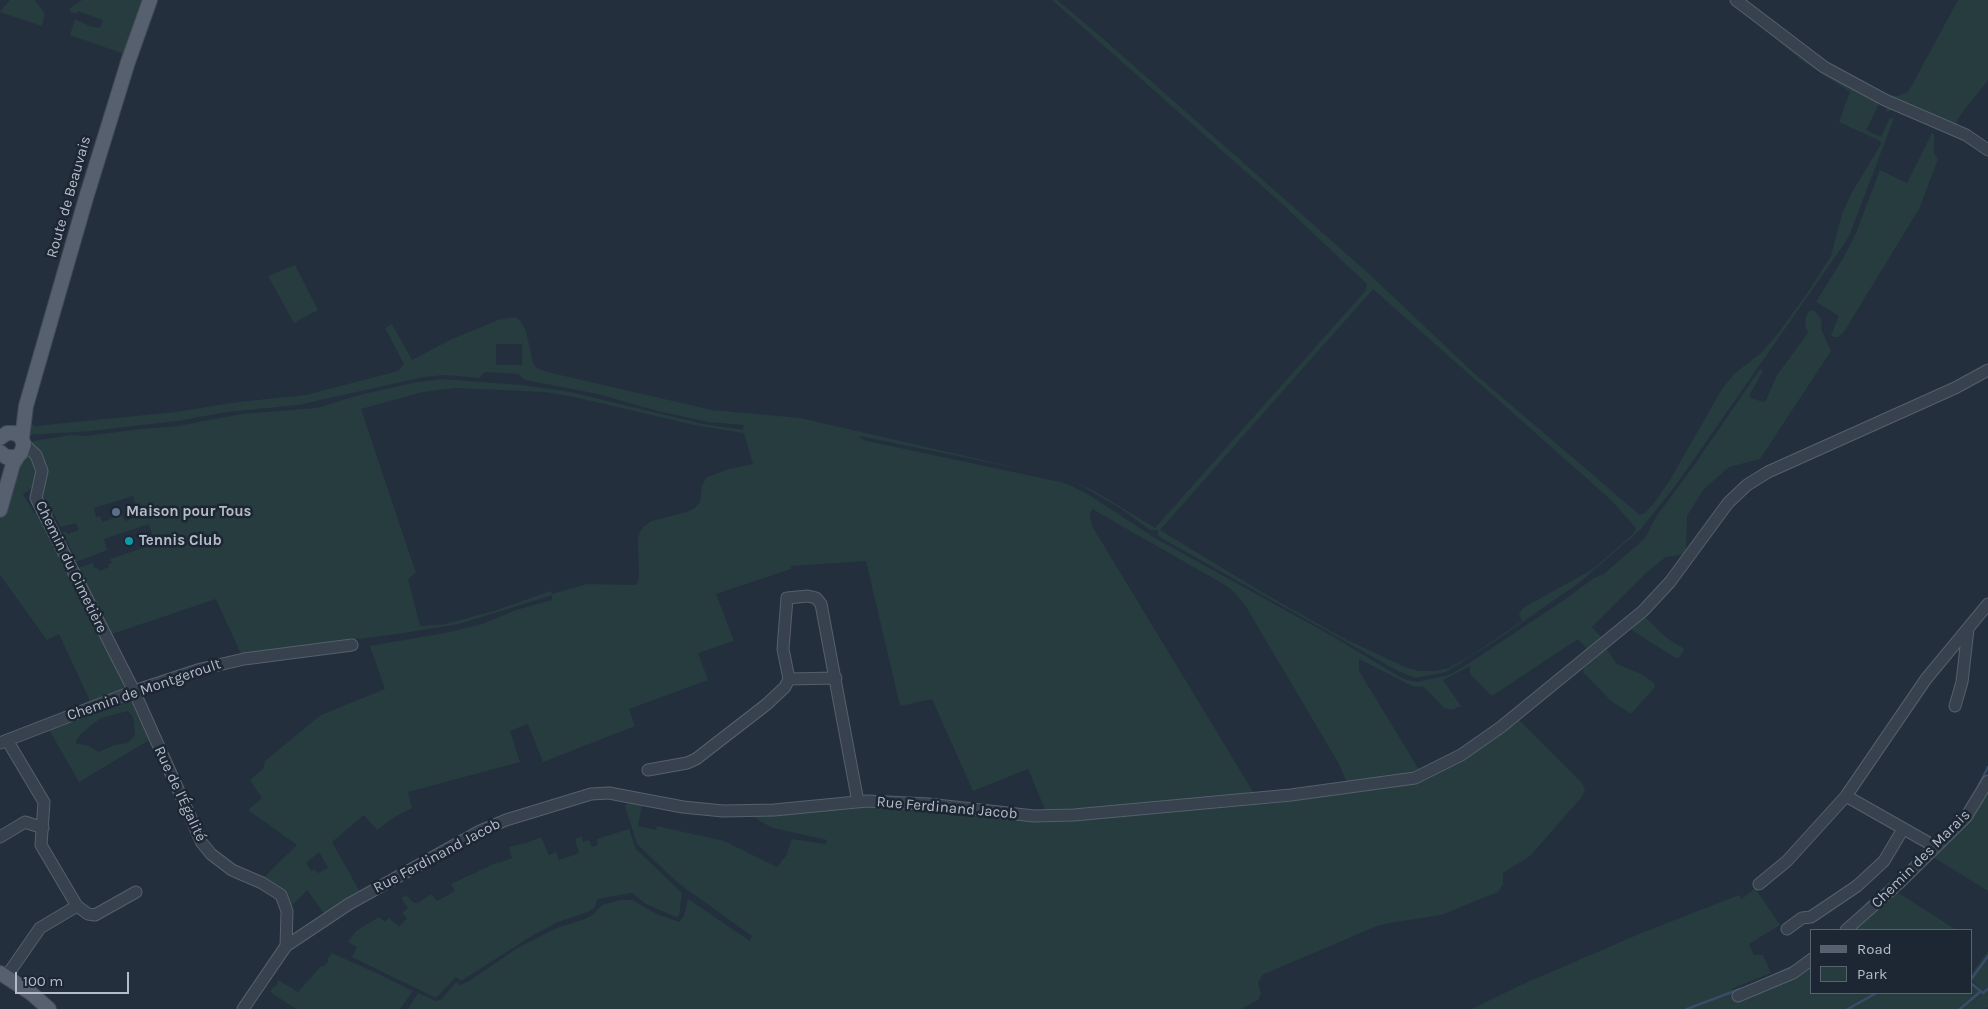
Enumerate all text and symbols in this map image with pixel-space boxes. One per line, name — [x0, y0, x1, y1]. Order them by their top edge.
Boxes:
street label: Route de Beauvais — [43, 134, 95, 260]
street label: Chemin du Cimetière — [31, 498, 111, 636]
place label: Maison pour Tous — [126, 503, 251, 521]
marker: Maison pour Tous — [110, 506, 122, 518]
place label: Tennis Club — [139, 532, 222, 550]
marker: Tennis Club — [123, 535, 135, 547]
street label: Chemin de Montgeroult — [65, 655, 223, 725]
street label: Rue de l'Égalité — [150, 743, 210, 845]
street label: Rue Ferdinand Jacob — [876, 793, 1018, 823]
street label: Chemin des Marais — [1868, 806, 1974, 912]
street label: Rue Ferdinand Jacob — [370, 815, 504, 897]
legend — [1810, 929, 1973, 994]
text: Road — [1857, 940, 1892, 958]
scale bar — [18, 962, 131, 994]
text: Park — [1857, 965, 1887, 983]
text: 100 m — [23, 972, 63, 990]

